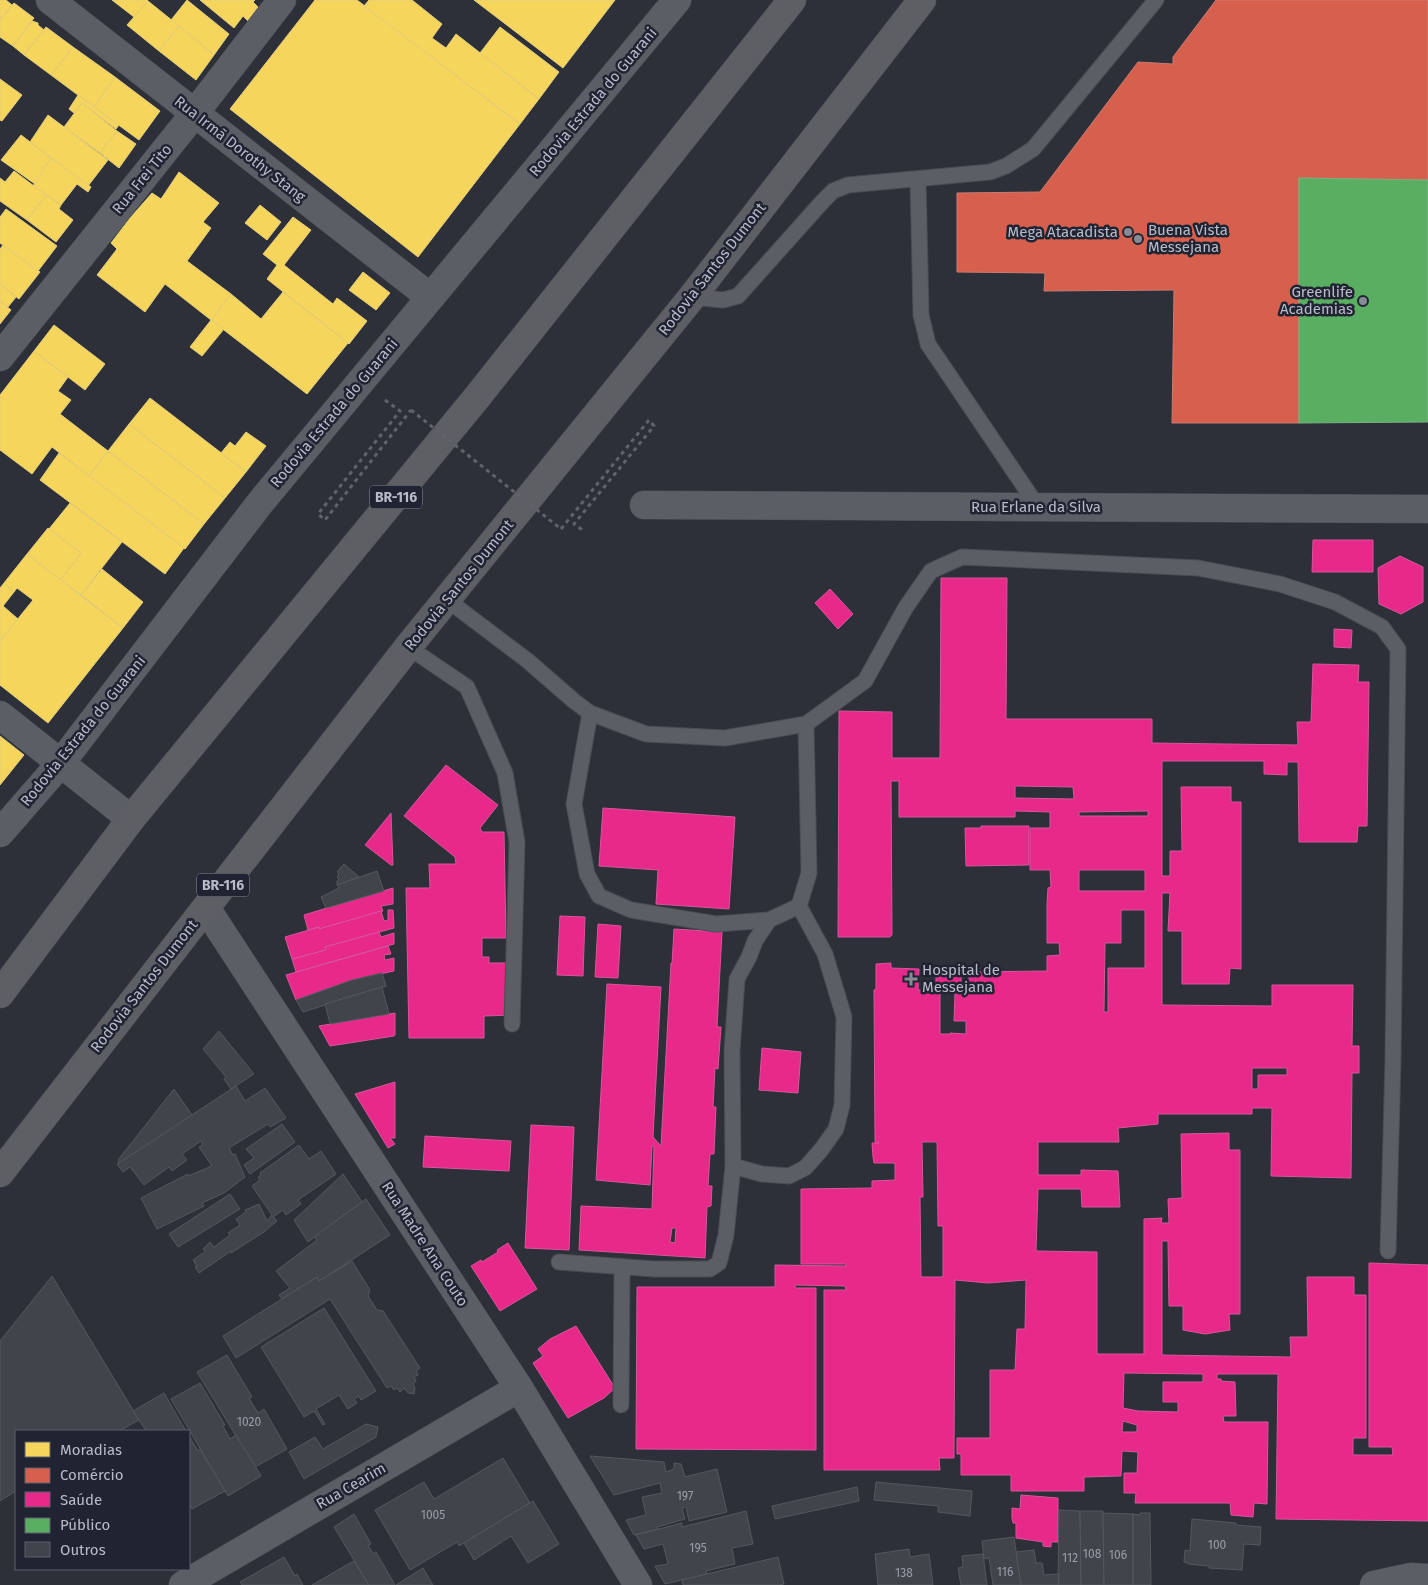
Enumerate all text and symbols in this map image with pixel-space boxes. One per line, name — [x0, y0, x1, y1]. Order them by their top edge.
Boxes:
street label: Rodovia Estrada do Guarani — [526, 24, 660, 180]
street label: Rua Irmã Dorothy Stang — [171, 92, 309, 206]
street label: Rua Frei Tito — [108, 141, 176, 217]
street label: Rodovia Santos Dumont — [655, 199, 770, 339]
place label: Buena Vista Messejana — [1148, 221, 1228, 256]
place label: Mega Atacadista — [1008, 223, 1118, 241]
marker: Mega Atacadista — [1122, 226, 1134, 238]
marker: Buena Vista Messejana — [1132, 233, 1144, 245]
place label: Greenlife Academias — [1280, 283, 1353, 318]
marker: Greenlife Academias — [1357, 295, 1369, 307]
street label: Rodovia Estrada do Guarani — [267, 335, 401, 491]
road number: BR-116 — [370, 486, 422, 508]
street label: Rua Erlane da Silva — [971, 498, 1101, 516]
street label: Rodovia Santos Dumont — [401, 515, 518, 654]
street label: Rodovia Estrada do Guarani — [17, 652, 149, 810]
road number: BR-116 — [197, 874, 249, 896]
street label: Rodovia Santos Dumont — [87, 916, 202, 1056]
place label: Hospital de Messejana — [922, 961, 1000, 996]
marker: Hospital de Messejana — [904, 972, 918, 986]
street label: Rua Madre Ana Couto — [378, 1178, 472, 1310]
house number: 1020 — [237, 1415, 261, 1429]
legend — [15, 1430, 190, 1570]
text: Moradias — [60, 1441, 122, 1459]
street label: Rua Cearim — [313, 1459, 389, 1513]
text: Comércio — [60, 1466, 123, 1484]
house number: 197 — [677, 1489, 693, 1503]
text: Saúde — [60, 1491, 102, 1509]
house number: 1005 — [421, 1508, 445, 1522]
text: Público — [60, 1516, 110, 1534]
house number: 100 — [1208, 1538, 1227, 1552]
text: Outros — [60, 1541, 106, 1559]
house number: 195 — [689, 1541, 707, 1555]
house number: 108 — [1083, 1547, 1102, 1561]
house number: 106 — [1109, 1548, 1127, 1562]
house number: 112 — [1062, 1551, 1078, 1565]
house number: 116 — [997, 1565, 1013, 1579]
house number: 138 — [895, 1566, 913, 1580]

